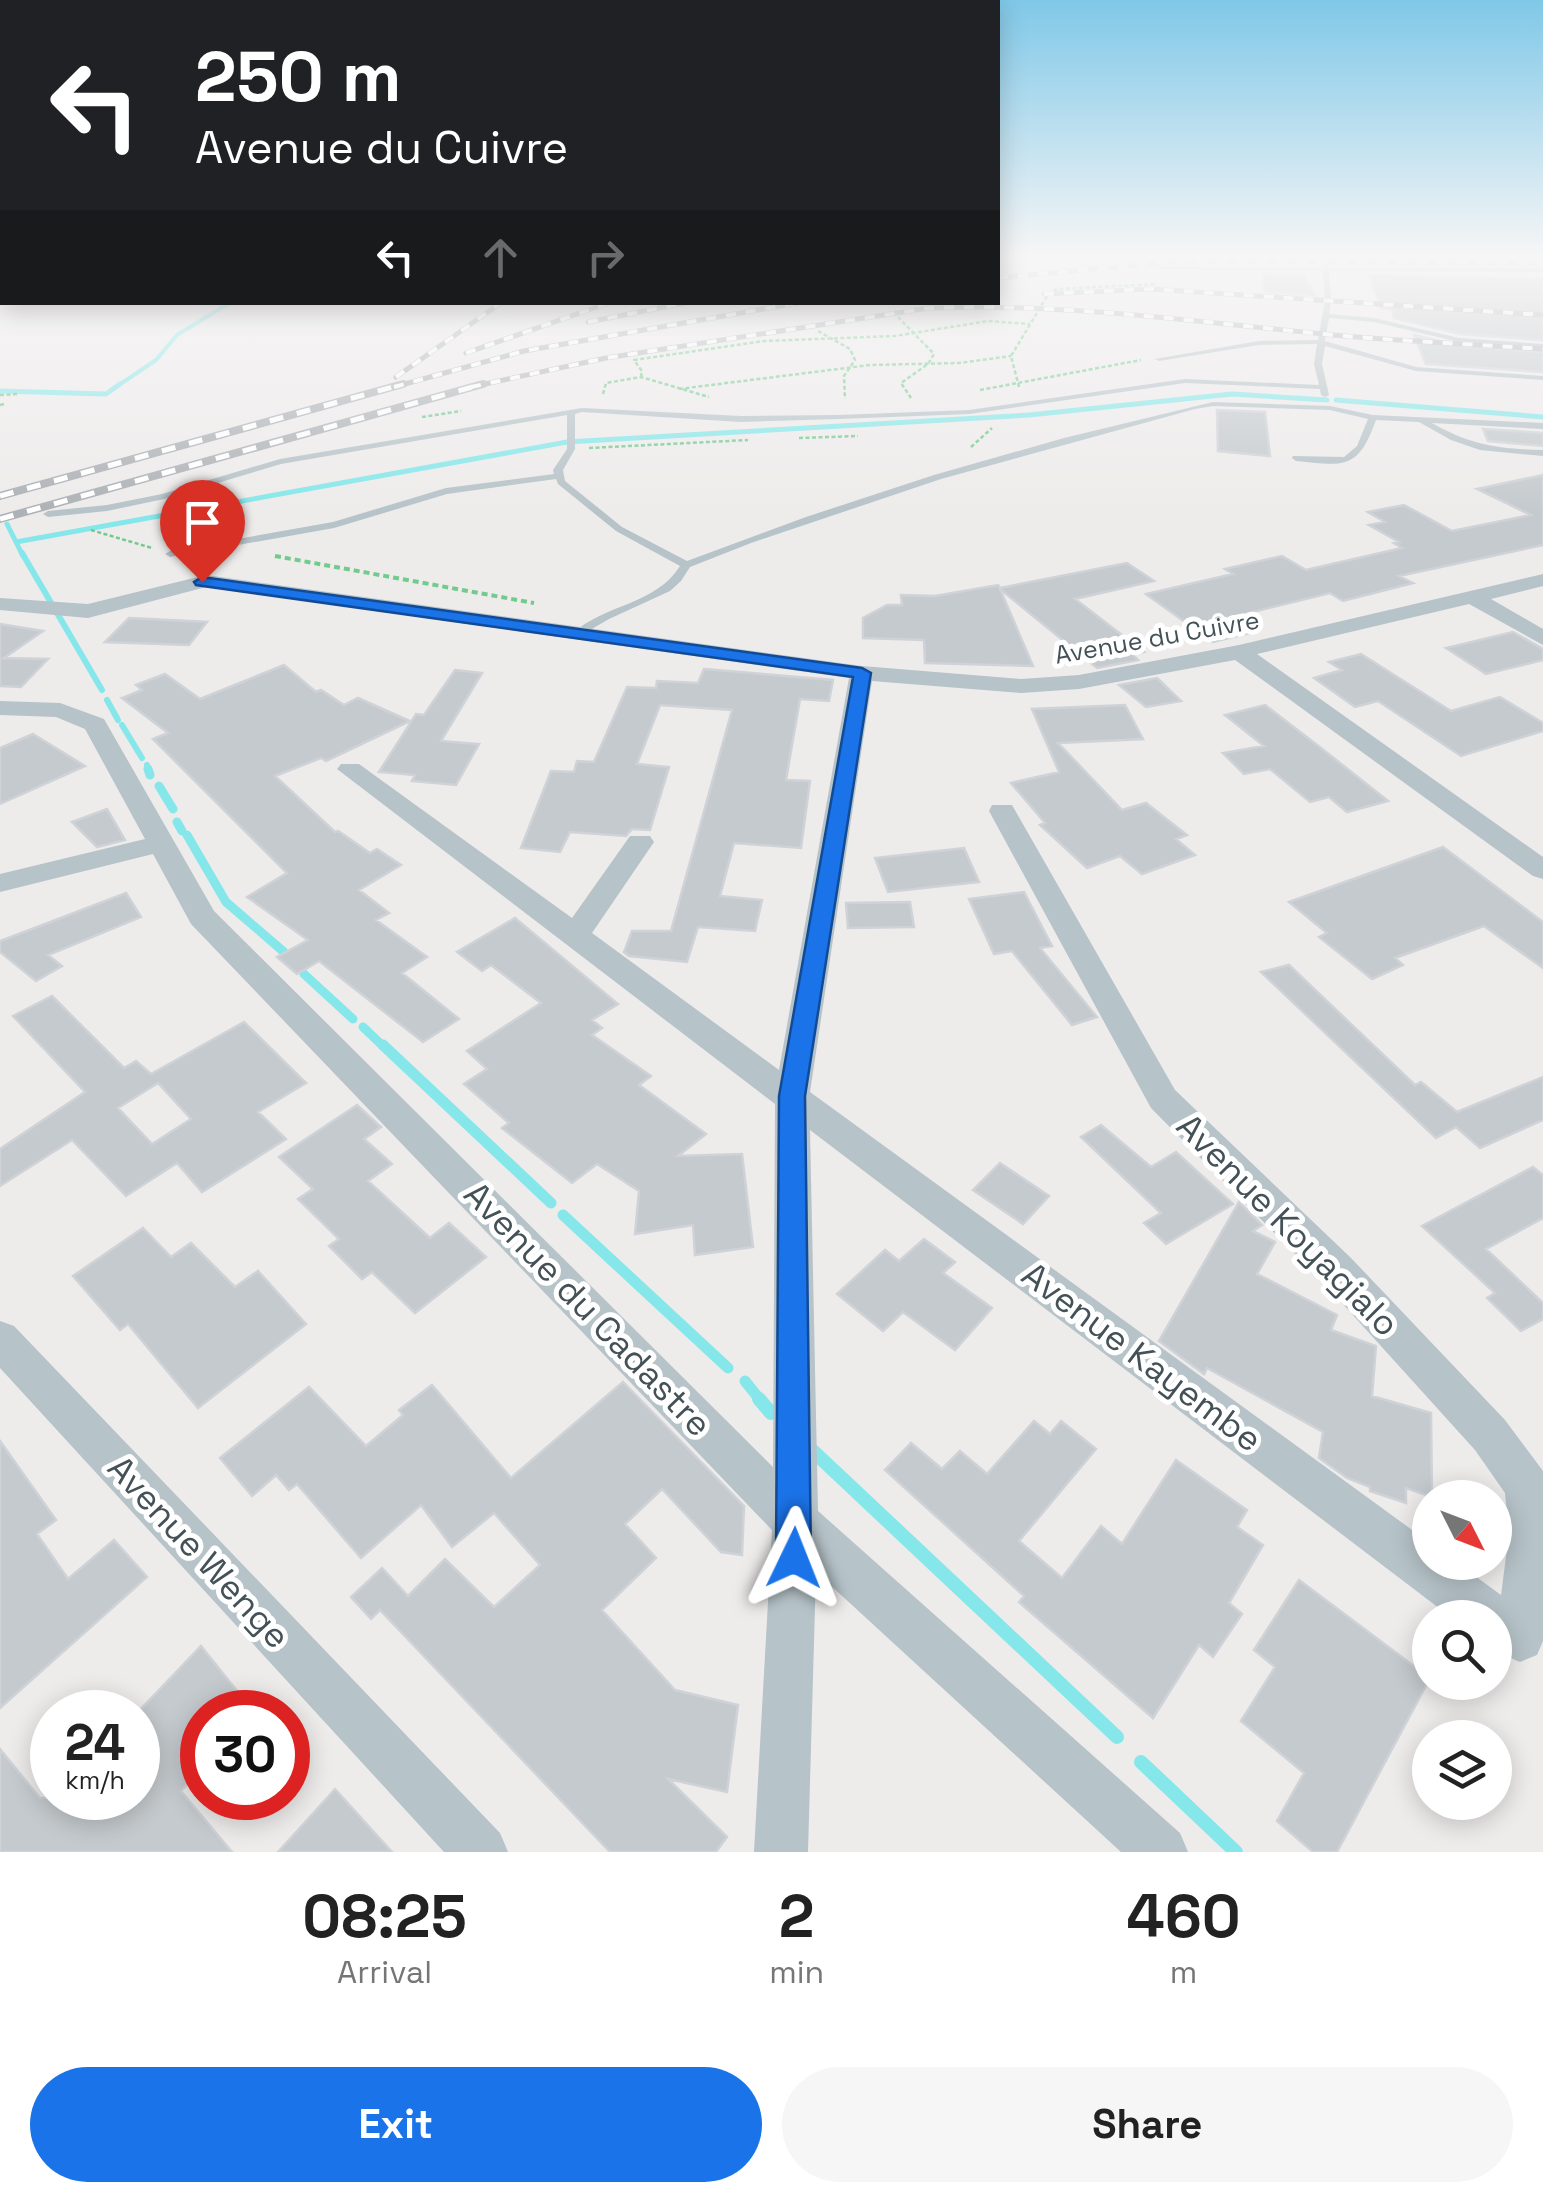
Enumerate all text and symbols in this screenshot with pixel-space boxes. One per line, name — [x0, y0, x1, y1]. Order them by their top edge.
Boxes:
text: 250 m — [195, 32, 402, 121]
icon: left — [30, 40, 160, 170]
text: Avenue du Cuivre — [195, 119, 568, 176]
icon: left — [368, 230, 423, 285]
icon: ahead — [473, 230, 528, 285]
icon: right — [578, 230, 633, 285]
pin — [160, 480, 245, 583]
icon: arrive — [175, 495, 230, 550]
street label: Avenue du Cuivre — [1052, 603, 1262, 671]
street label: Avenue Koyagialo — [1167, 1104, 1409, 1346]
street label: Avenue du Cadastre — [455, 1172, 721, 1446]
street label: Avenue Kayembe — [1013, 1252, 1271, 1462]
street label: Avenue Wenge — [98, 1446, 300, 1658]
north arrow — [1412, 1480, 1512, 1580]
map controls — [1412, 1480, 1512, 1820]
position arrow — [742, 1506, 846, 1610]
button: search — [1412, 1600, 1512, 1700]
speed limit sign: 30 — [180, 1690, 310, 1820]
text: 24 — [65, 1711, 125, 1775]
button: layers — [1412, 1720, 1512, 1820]
text: km/h — [65, 1764, 125, 1796]
text: 08:25 — [302, 1878, 467, 1955]
text: 2 — [779, 1878, 814, 1955]
text: 460 — [1126, 1878, 1241, 1955]
text: Arrival — [337, 1952, 432, 1992]
text: min — [769, 1952, 824, 1992]
text: m — [1170, 1952, 1197, 1992]
button: Exit — [30, 2067, 762, 2182]
button: Share — [782, 2067, 1513, 2182]

